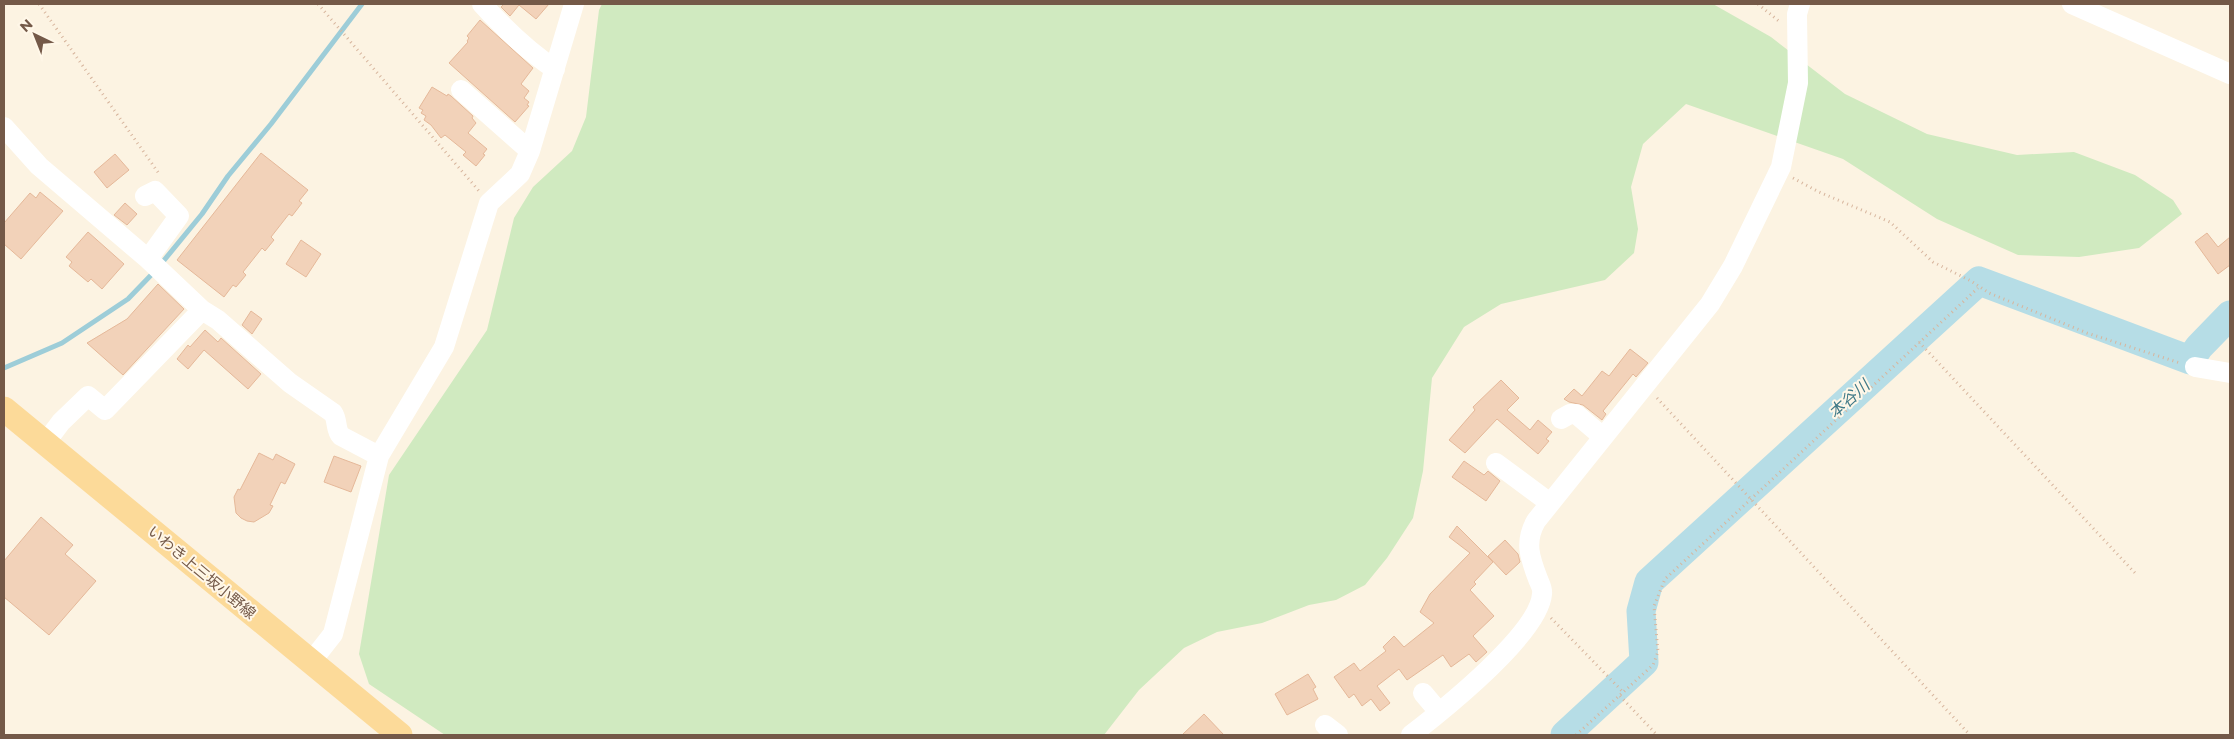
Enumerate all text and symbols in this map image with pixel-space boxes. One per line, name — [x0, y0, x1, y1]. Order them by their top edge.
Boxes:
north arrow — [10, 10, 60, 60]
text: N — [16, 15, 36, 36]
water label: 本谷川 — [1825, 375, 1875, 422]
street label: いわき上三坂小野線 — [144, 521, 260, 623]

